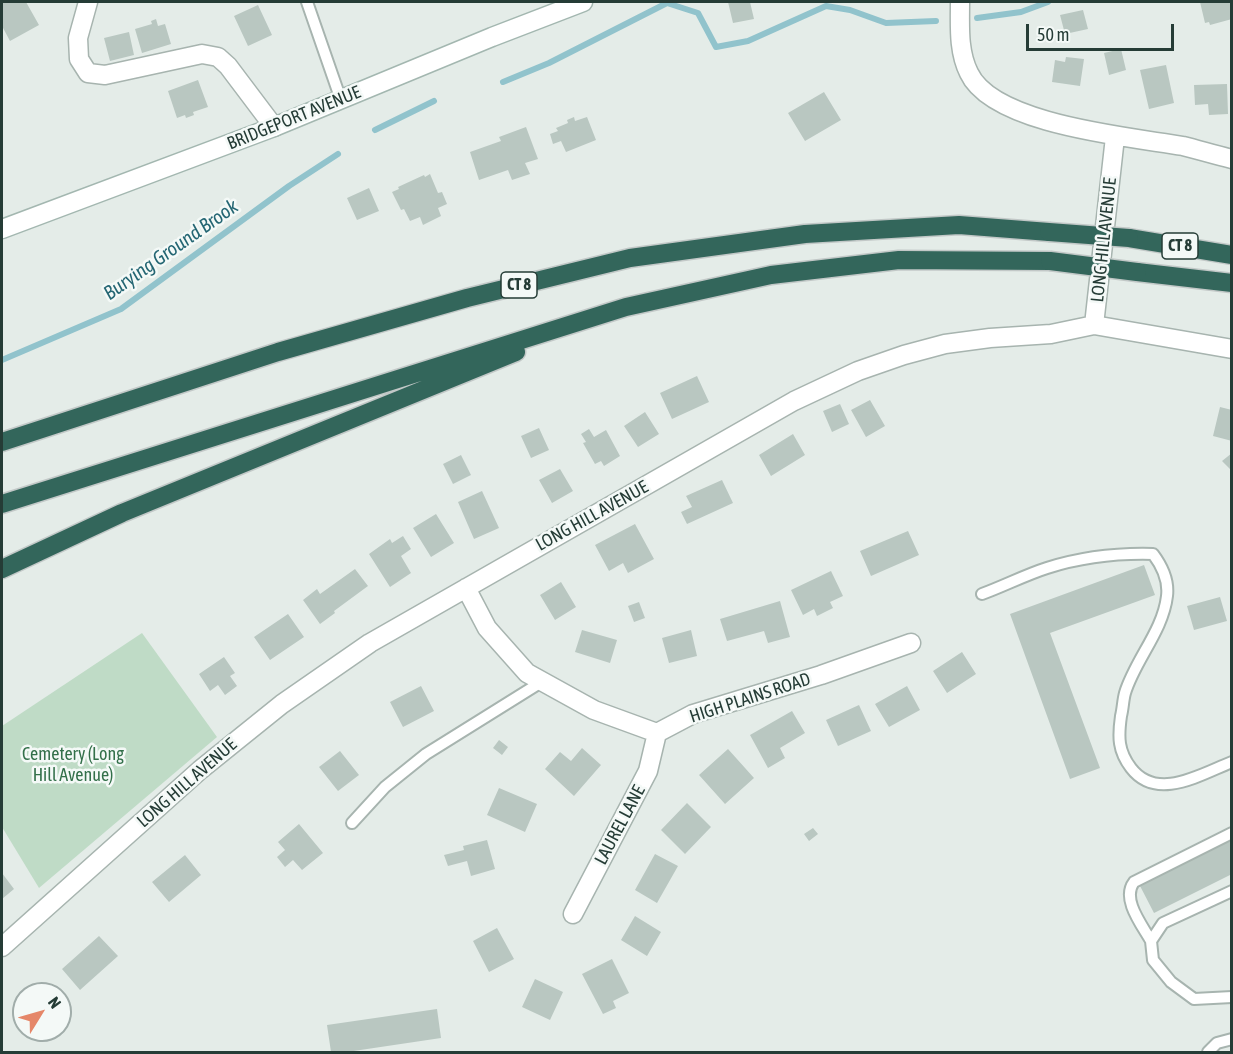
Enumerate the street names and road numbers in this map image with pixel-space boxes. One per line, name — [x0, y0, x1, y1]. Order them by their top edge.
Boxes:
street label: BRIDGEPORT AVENUE — [224, 81, 364, 155]
street label: LONG HILL AVENUE — [1087, 177, 1121, 303]
road number: CT 8 — [1162, 233, 1198, 259]
road number: CT 8 — [501, 272, 537, 298]
street label: LONG HILL AVENUE — [532, 476, 652, 556]
street label: HIGH PLAINS ROAD — [687, 668, 813, 728]
street label: LONG HILL AVENUE — [133, 734, 241, 832]
street label: LAUREL LANE — [590, 782, 650, 868]

